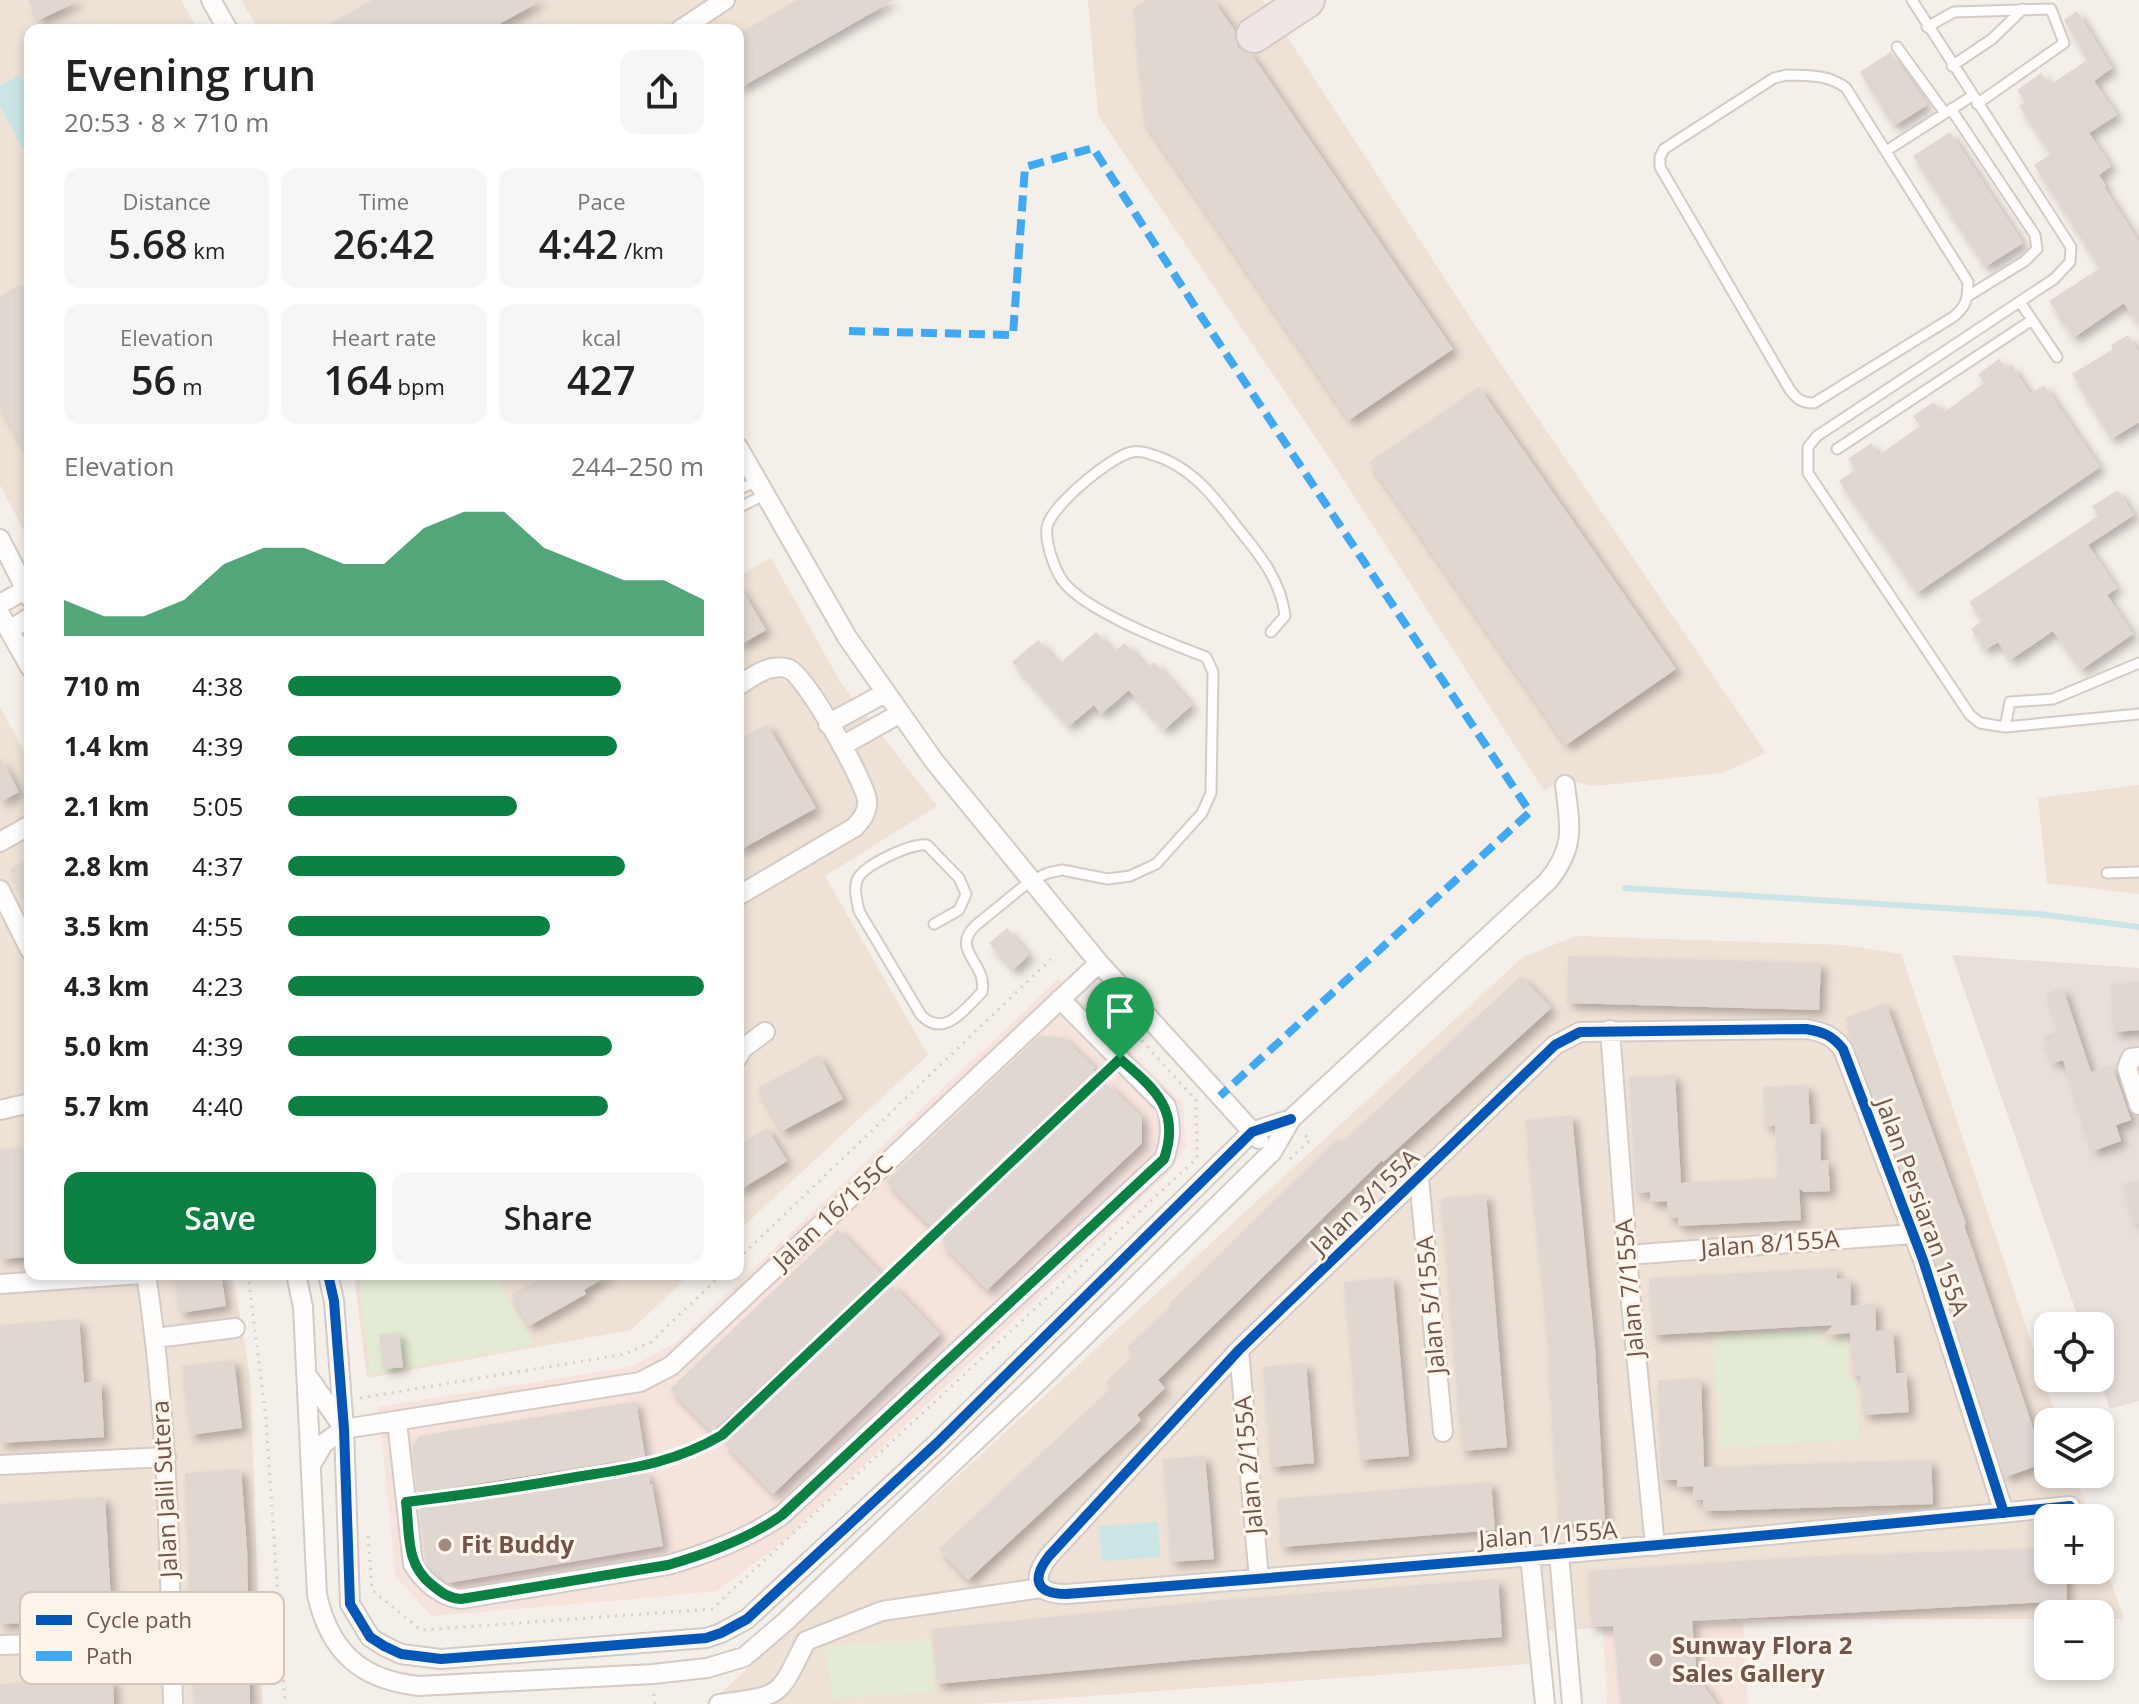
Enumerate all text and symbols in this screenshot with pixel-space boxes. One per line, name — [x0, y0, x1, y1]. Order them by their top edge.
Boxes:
text: Evening run — [64, 44, 316, 104]
button: share — [620, 50, 704, 134]
text: 20:53 · 8 × 710 m — [64, 104, 269, 140]
text: Distance — [122, 186, 211, 216]
text: Time — [359, 186, 409, 216]
text: Pace — [577, 186, 626, 216]
text: 5.68 — [108, 216, 188, 271]
text: 26:42 — [333, 216, 435, 271]
text: 4:42 — [539, 216, 618, 271]
text: km — [188, 235, 225, 265]
text: /km — [618, 235, 664, 265]
text: Elevation — [120, 322, 213, 352]
text: Heart rate — [332, 322, 436, 352]
text: kcal — [581, 322, 621, 352]
text: 56 — [131, 352, 176, 407]
text: 164 — [323, 352, 392, 407]
text: 427 — [567, 352, 636, 407]
text: m — [176, 371, 203, 401]
text: bpm — [392, 371, 445, 401]
text: Elevation — [64, 448, 174, 484]
text: 244–250 m — [571, 448, 704, 484]
text: 710 m — [64, 668, 141, 704]
text: 4:38 — [192, 668, 243, 704]
text: 1.4 km — [64, 728, 150, 764]
text: 4:39 — [192, 728, 243, 764]
text: 2.1 km — [64, 788, 150, 824]
text: 5:05 — [192, 788, 243, 824]
text: 2.8 km — [64, 848, 150, 884]
text: 4:37 — [192, 848, 243, 884]
text: 3.5 km — [64, 908, 150, 944]
text: 4:55 — [192, 908, 243, 944]
text: 4.3 km — [64, 968, 150, 1004]
text: 4:23 — [192, 968, 243, 1004]
pin — [1086, 977, 1154, 1059]
icon: arrive — [1098, 989, 1142, 1033]
text: 5.0 km — [64, 1028, 150, 1064]
text: 4:39 — [192, 1028, 243, 1064]
text: 5.7 km — [64, 1088, 150, 1124]
text: 4:40 — [192, 1088, 243, 1124]
street label: Jalan Persiaran 155A — [1868, 1091, 1978, 1321]
street label: Jalan 3/155A — [1301, 1140, 1426, 1262]
street label: Jalan 16/155C — [763, 1148, 899, 1277]
button: Save — [64, 1172, 376, 1264]
button: Share — [392, 1172, 704, 1264]
street label: Jalan 7/155A — [1606, 1217, 1651, 1361]
street label: Jalan 8/155A — [1697, 1221, 1841, 1264]
street label: Jalan 5/155A — [1407, 1234, 1452, 1378]
map controls — [2034, 1312, 2114, 1680]
button: locate — [2034, 1312, 2114, 1392]
street label: Jalan 2/155A — [1225, 1394, 1270, 1538]
street label: Jalan Jalil Sutera — [142, 1400, 185, 1581]
button: layers — [2034, 1408, 2114, 1488]
button: + — [2034, 1504, 2114, 1584]
street label: Jalan 1/155A — [1475, 1512, 1619, 1555]
place label: Fit Buddy — [461, 1527, 574, 1560]
marker: Fit Buddy — [436, 1536, 454, 1554]
legend — [20, 1592, 284, 1684]
button: − — [2034, 1600, 2114, 1680]
text: Cycle path — [86, 1604, 192, 1634]
place label: Sunway Flora 2 Sales Gallery — [1672, 1628, 1852, 1689]
text: Path — [86, 1640, 133, 1670]
marker: Sunway Flora 2 Sales Gallery — [1647, 1651, 1665, 1669]

